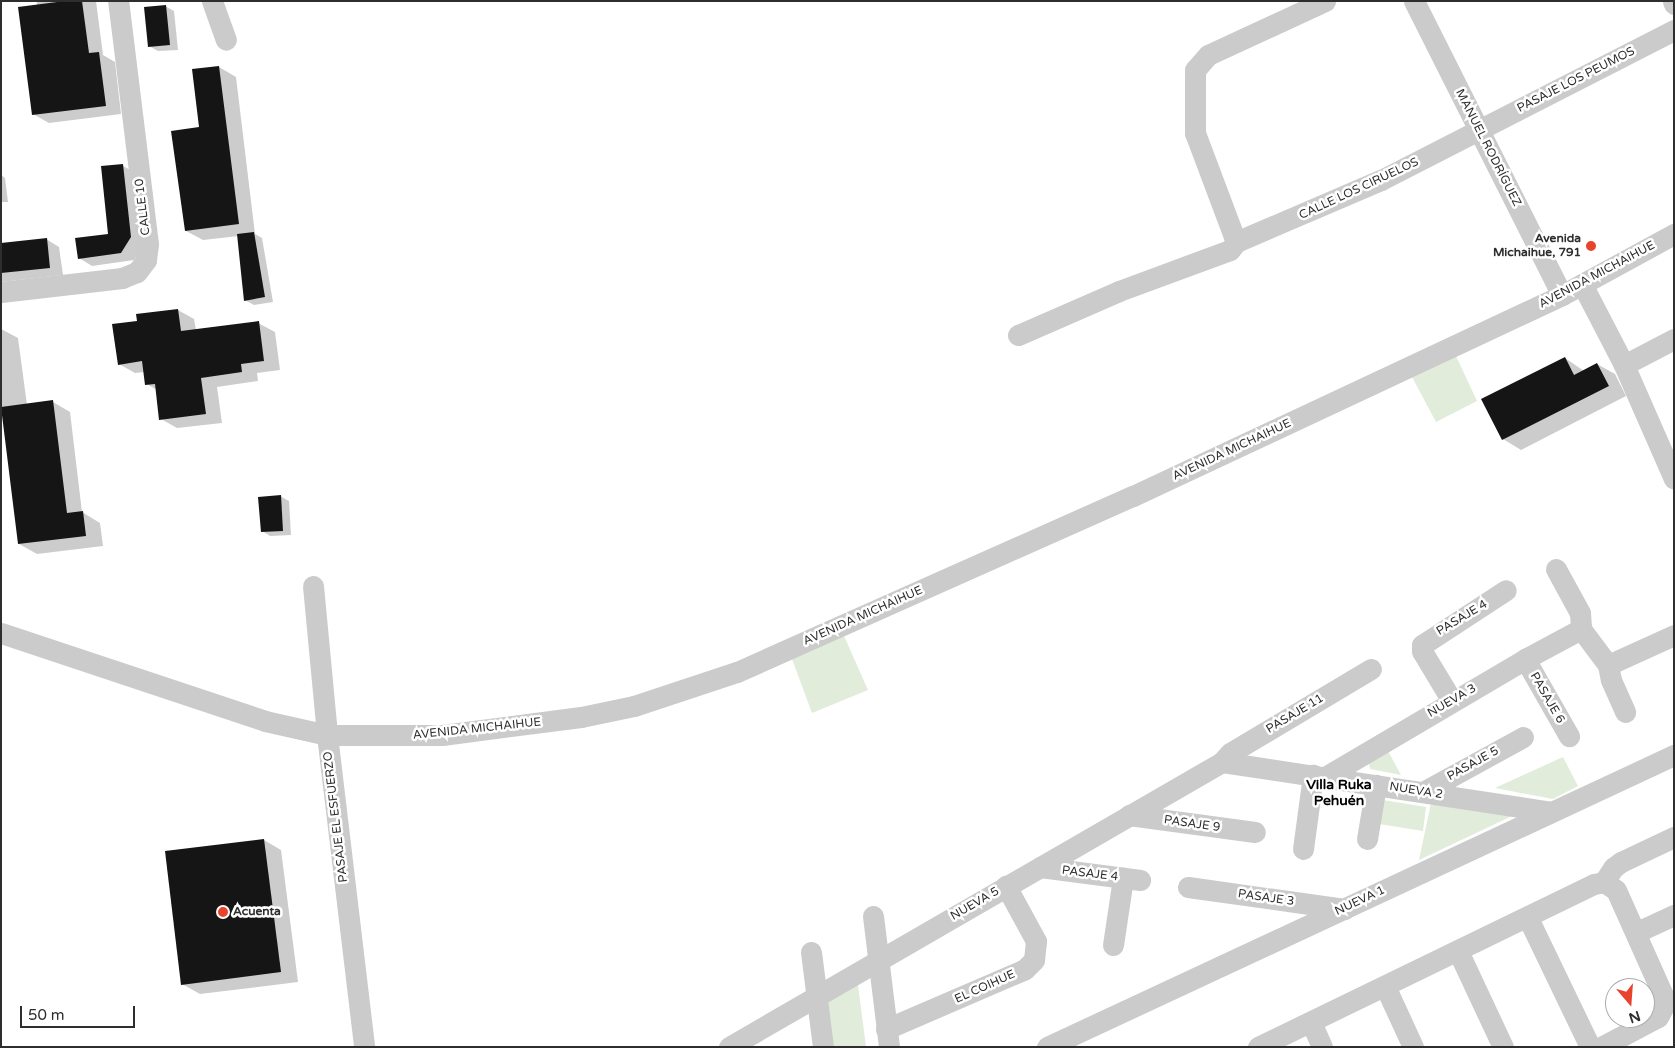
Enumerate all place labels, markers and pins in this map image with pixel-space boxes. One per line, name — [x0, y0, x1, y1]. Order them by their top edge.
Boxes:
place label: Avenida Michaihue, 791 — [1493, 232, 1581, 260]
marker: Avenida Michaihue, 791 — [1585, 240, 1597, 252]
place label: Acuenta — [233, 905, 281, 919]
marker: Acuenta — [217, 906, 229, 918]

